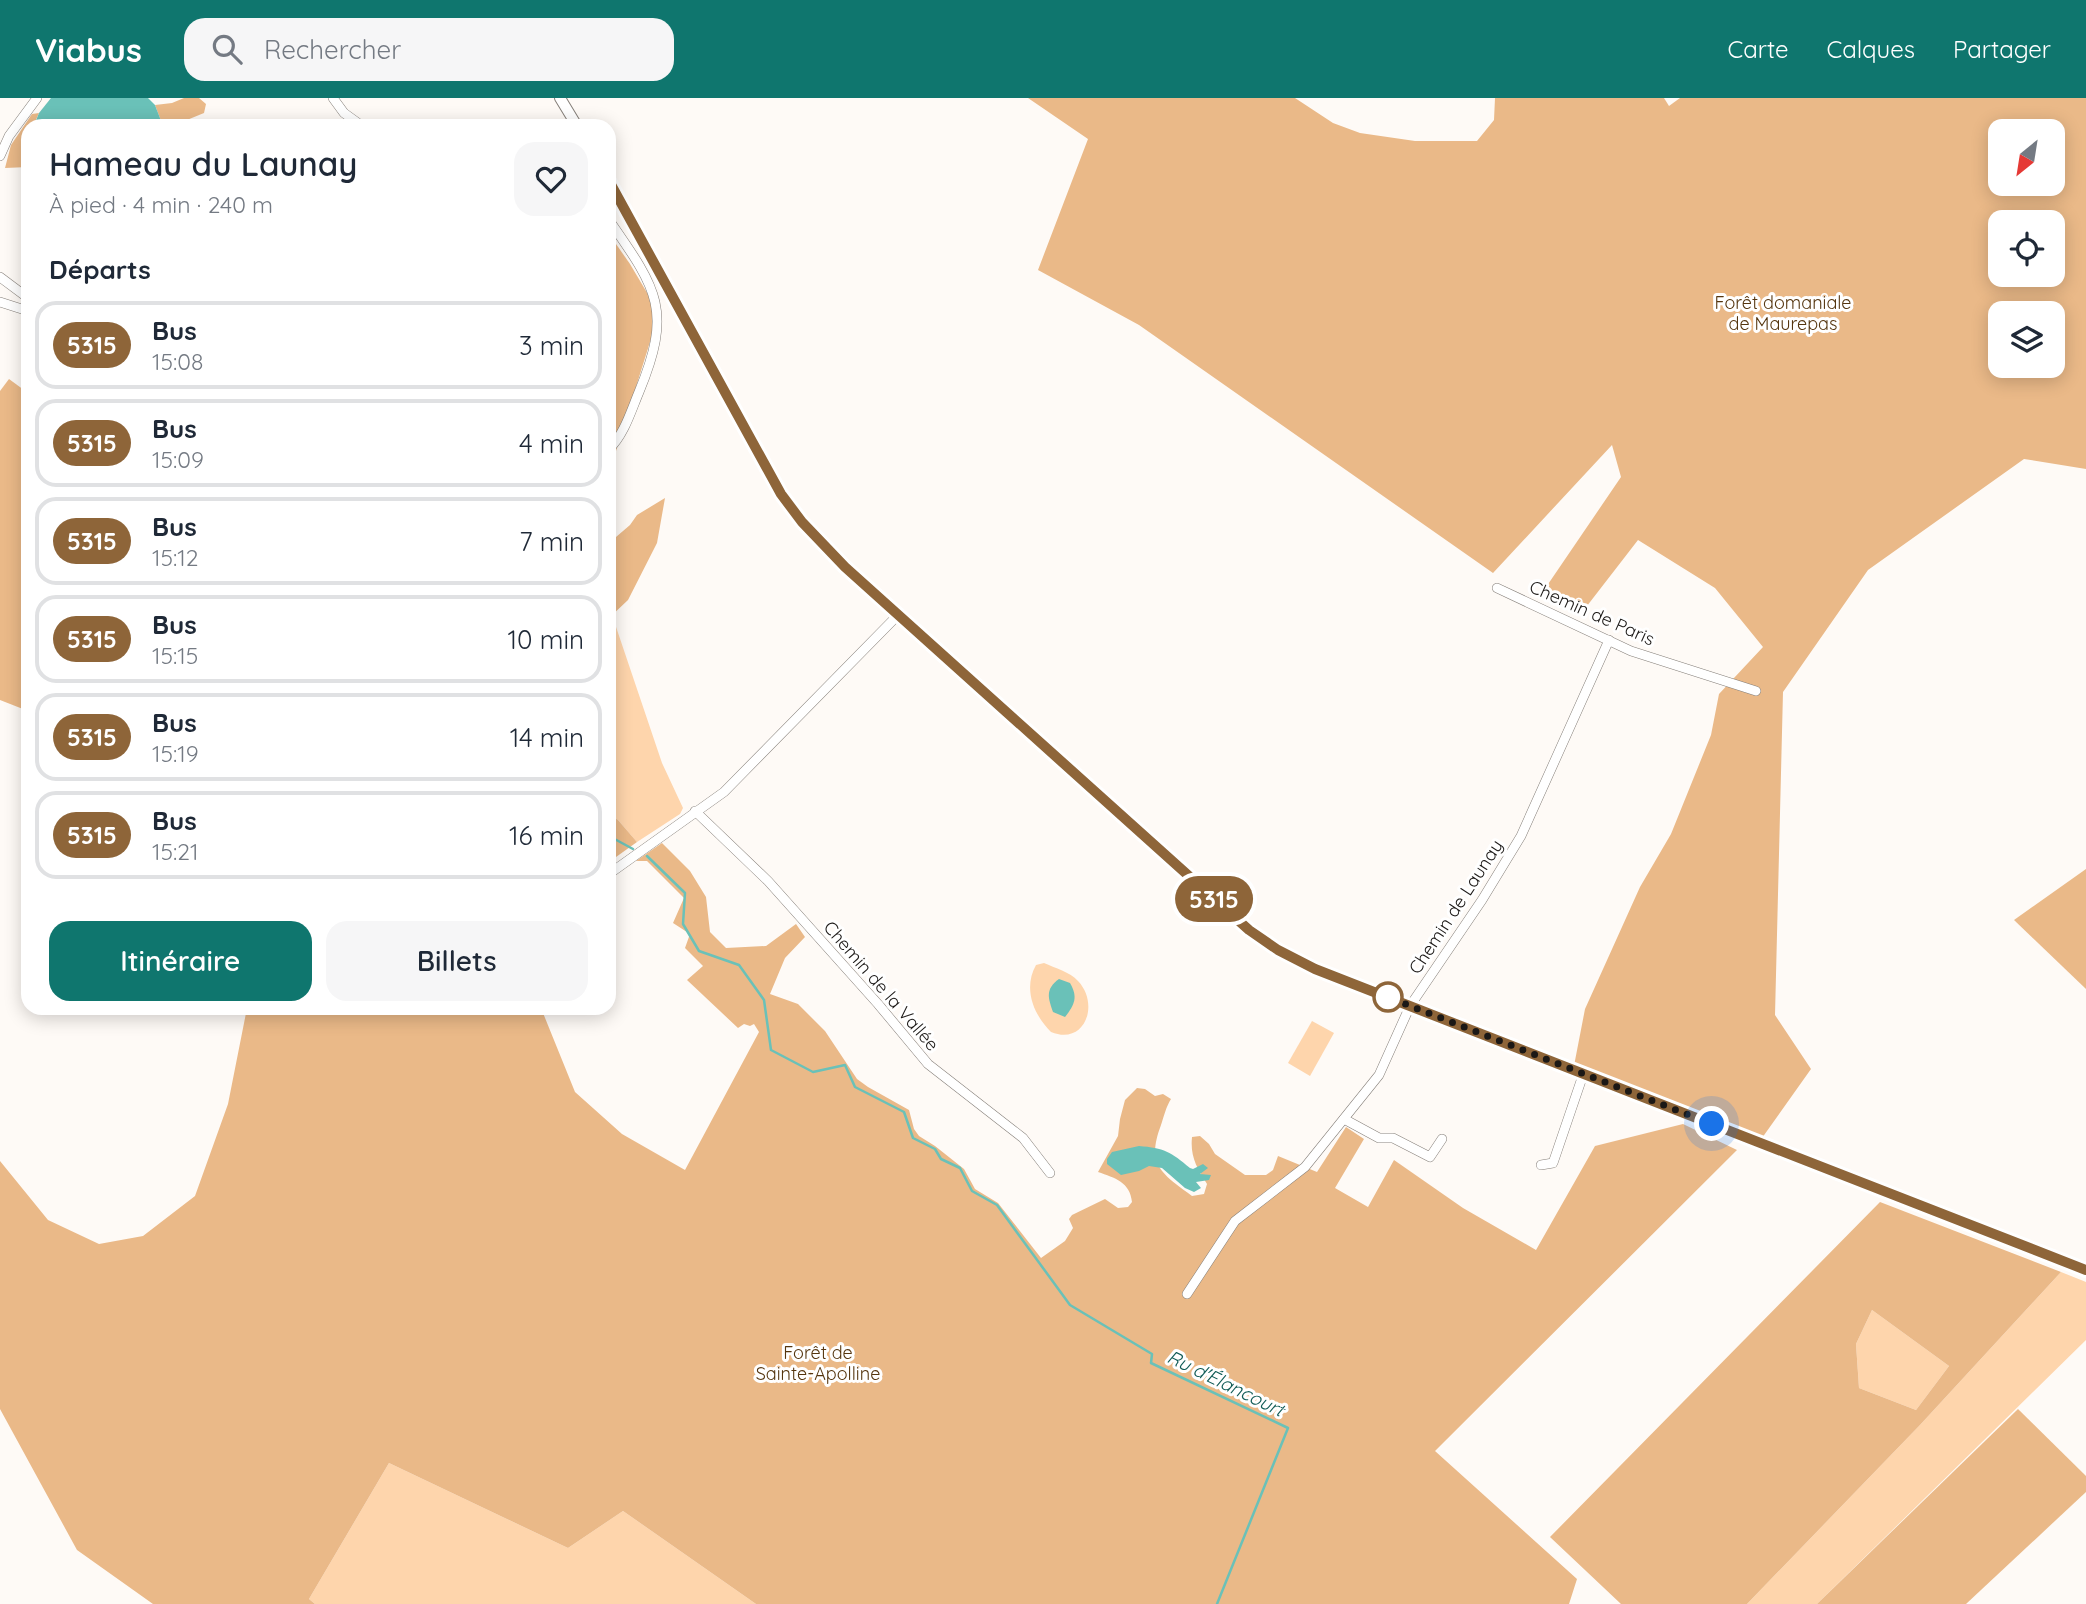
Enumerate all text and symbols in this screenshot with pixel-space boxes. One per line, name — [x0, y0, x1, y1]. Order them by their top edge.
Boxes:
search box — [184, 18, 674, 81]
text: Viabus — [35, 29, 142, 70]
icon: search — [208, 30, 246, 68]
text: Rechercher — [264, 33, 401, 66]
text: Carte — [1727, 34, 1789, 64]
text: Calques — [1827, 34, 1915, 64]
text: Partager — [1953, 34, 2051, 64]
north arrow — [1988, 119, 2065, 196]
map controls — [1988, 119, 2065, 378]
button: heart — [514, 142, 588, 216]
text: Hameau du Launay — [49, 143, 357, 184]
text: À pied · 4 min · 240 m — [49, 190, 273, 219]
button: locate — [1988, 210, 2065, 287]
text: Départs — [49, 253, 151, 286]
park label: Forêt domaniale de Maurepas — [1715, 291, 1851, 335]
button: layers — [1988, 301, 2065, 378]
text: Bus — [152, 314, 197, 347]
text: 3 min — [519, 329, 584, 362]
text: 5315 — [67, 330, 117, 360]
text: 15:08 — [152, 347, 203, 376]
text: Bus — [152, 412, 197, 445]
text: 4 min — [519, 427, 584, 460]
text: 5315 — [67, 428, 117, 458]
text: 15:09 — [152, 445, 204, 474]
text: Bus — [152, 510, 197, 543]
text: 7 min — [519, 525, 584, 558]
text: 5315 — [67, 526, 117, 556]
text: 15:12 — [152, 543, 198, 572]
street label: Chemin de Paris — [1526, 575, 1658, 650]
text: Bus — [152, 608, 197, 641]
text: 10 min — [508, 623, 584, 656]
text: 5315 — [67, 624, 117, 654]
text: 15:15 — [152, 641, 198, 670]
text: Bus — [152, 706, 197, 739]
text: 14 min — [510, 721, 584, 754]
text: 5315 — [67, 722, 117, 752]
text: 15:19 — [152, 739, 199, 768]
text: Bus — [152, 804, 197, 837]
text: 16 min — [509, 819, 584, 852]
text: 5315 — [67, 820, 117, 850]
street label: Chemin de Launay — [1404, 835, 1508, 978]
text: 15:21 — [152, 837, 198, 866]
line badge: 5315 — [1165, 876, 1263, 922]
text: 5315 — [1189, 884, 1239, 914]
street label: Chemin de la Vallée — [819, 916, 944, 1055]
button: Itinéraire — [49, 921, 312, 1001]
button: Billets — [326, 921, 588, 1001]
unlabelled marker — [1373, 982, 1403, 1012]
your location — [1694, 1106, 1729, 1141]
park label: Forêt de Sainte-Apolline — [756, 1341, 880, 1385]
water label: Ru d'Élancourt — [1164, 1344, 1291, 1423]

